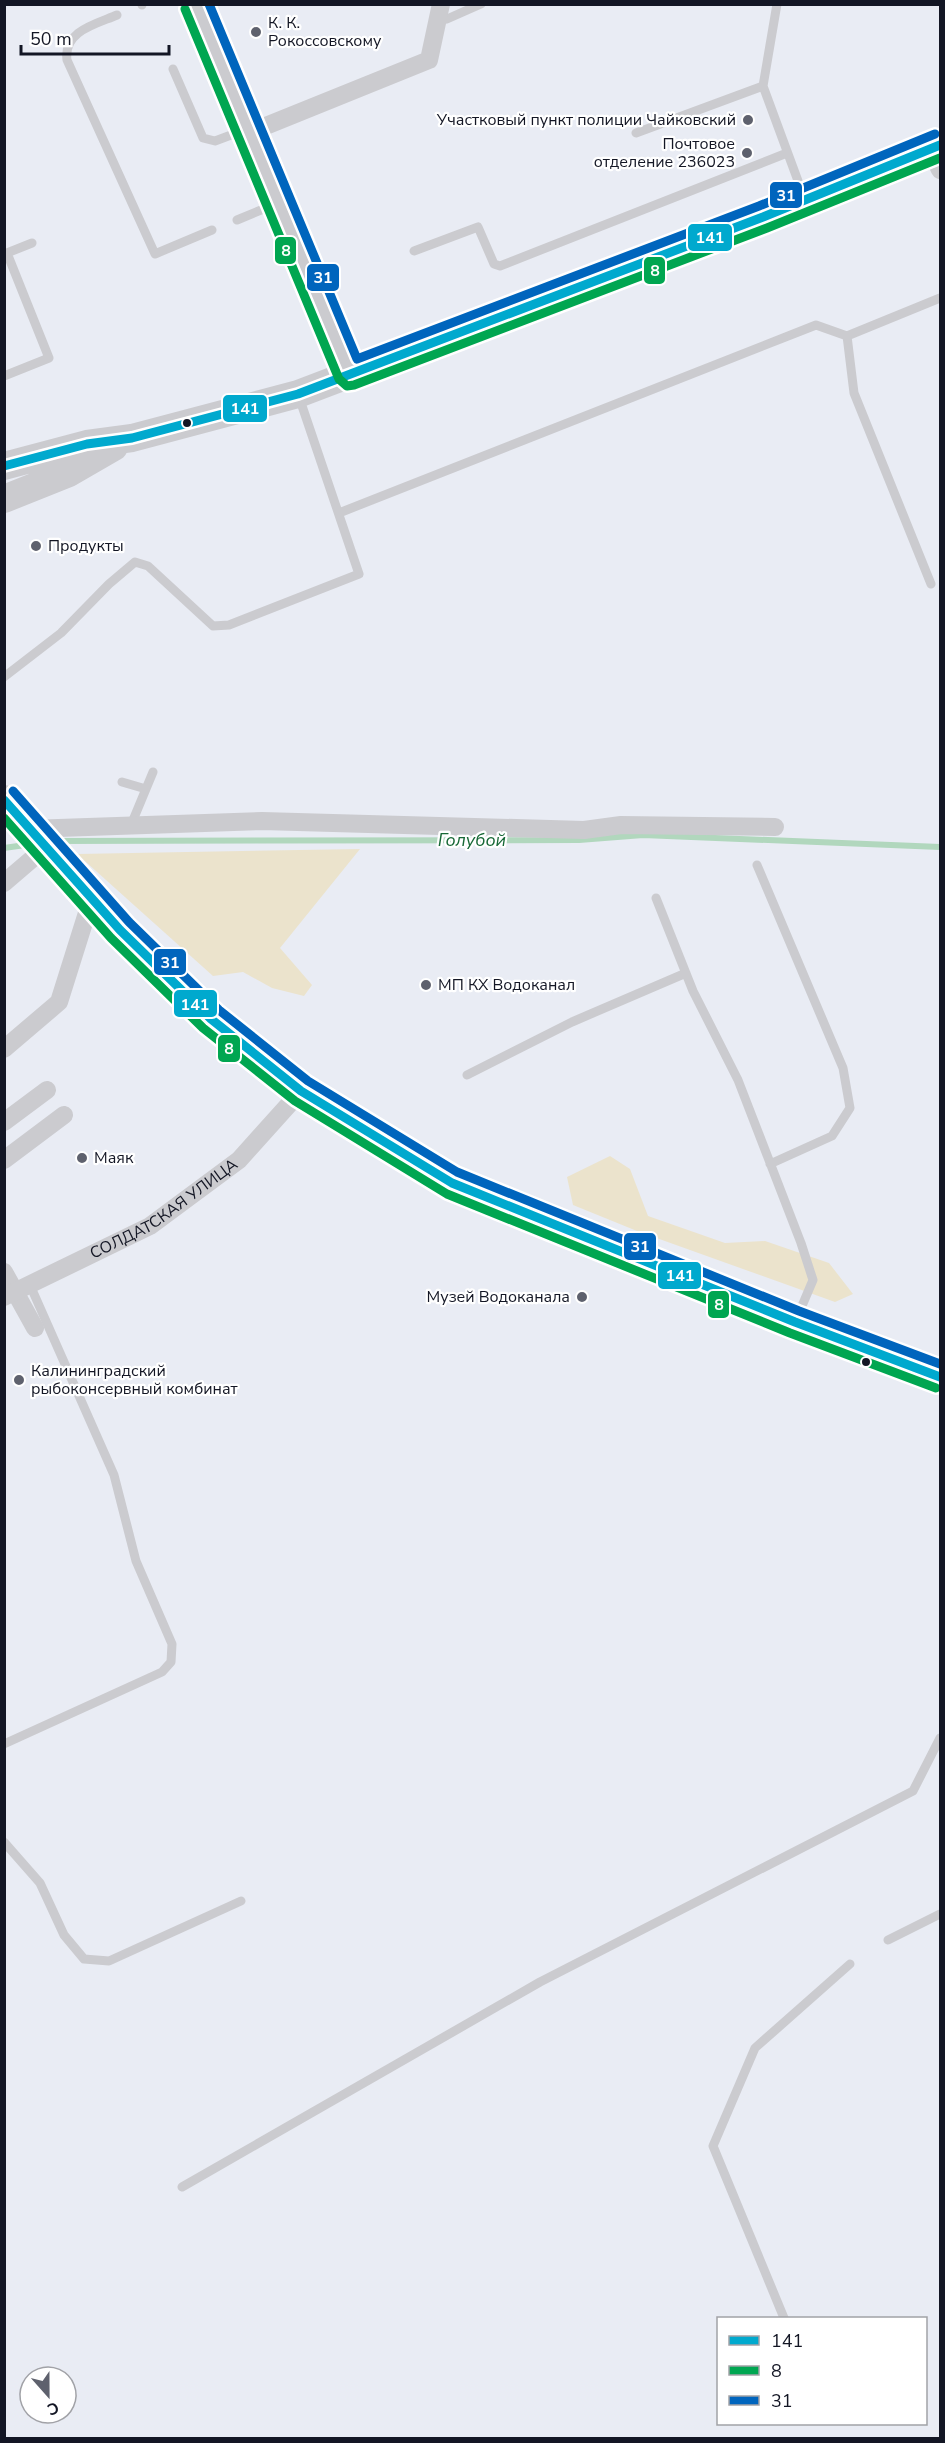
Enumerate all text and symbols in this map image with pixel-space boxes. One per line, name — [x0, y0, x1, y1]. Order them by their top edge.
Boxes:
place label: К. К. Рокоссовскому — [268, 12, 382, 52]
scale bar — [21, 18, 170, 56]
marker: К. К. Рокоссовскому — [249, 25, 263, 39]
text: 50 m — [30, 27, 72, 51]
place label: Участковый пункт полиции Чайковский — [436, 109, 736, 131]
marker: Участковый пункт полиции Чайковский — [741, 113, 755, 127]
place label: Почтовое отделение 236023 — [594, 133, 735, 173]
marker: Почтовое отделение 236023 — [740, 146, 754, 160]
line badge: 31 — [769, 181, 803, 209]
text: 31 — [776, 185, 796, 207]
line badge: 141 — [687, 223, 733, 252]
text: 141 — [696, 227, 724, 249]
line badge: 8 — [274, 236, 297, 265]
text: 8 — [281, 240, 291, 262]
line badge: 8 — [643, 256, 666, 285]
text: 8 — [650, 260, 660, 282]
line badge: 31 — [306, 263, 340, 292]
text: 31 — [313, 267, 333, 289]
line badge: 141 — [222, 394, 268, 423]
text: 141 — [231, 398, 259, 420]
unlabelled marker — [181, 417, 193, 429]
place label: Продукты — [48, 535, 124, 557]
marker: Продукты — [29, 539, 43, 553]
water label: Голубой — [438, 828, 506, 852]
line badge: 31 — [153, 948, 187, 976]
text: 31 — [160, 952, 180, 974]
place label: МП КХ Водоканал — [438, 974, 575, 996]
marker: МП КХ Водоканал — [419, 978, 433, 992]
line badge: 141 — [173, 989, 218, 1018]
text: 141 — [181, 994, 209, 1016]
line badge: 8 — [217, 1034, 241, 1063]
text: 8 — [224, 1038, 234, 1060]
place label: Маяк — [94, 1147, 134, 1169]
marker: Маяк — [75, 1151, 89, 1165]
street label: СОЛДАТСКАЯ УЛИЦА — [86, 1153, 243, 1264]
line badge: 31 — [623, 1232, 657, 1261]
text: 31 — [630, 1236, 650, 1258]
line badge: 141 — [657, 1261, 702, 1290]
text: 141 — [666, 1265, 694, 1287]
place label: Музей Водоканала — [427, 1286, 570, 1308]
marker: Музей Водоканала — [575, 1290, 589, 1304]
line badge: 8 — [707, 1290, 730, 1319]
text: 8 — [714, 1294, 724, 1316]
unlabelled marker — [860, 1356, 872, 1368]
place label: Калининградский рыбоконсервный комбинат — [31, 1360, 239, 1400]
marker: Калининградский рыбоконсервный комбинат — [12, 1373, 26, 1387]
legend — [717, 2317, 927, 2425]
text: 141 — [771, 2329, 803, 2353]
text: 8 — [771, 2359, 782, 2383]
north arrow — [18, 2365, 78, 2425]
text: 31 — [771, 2389, 793, 2413]
text: С — [44, 2396, 62, 2420]

